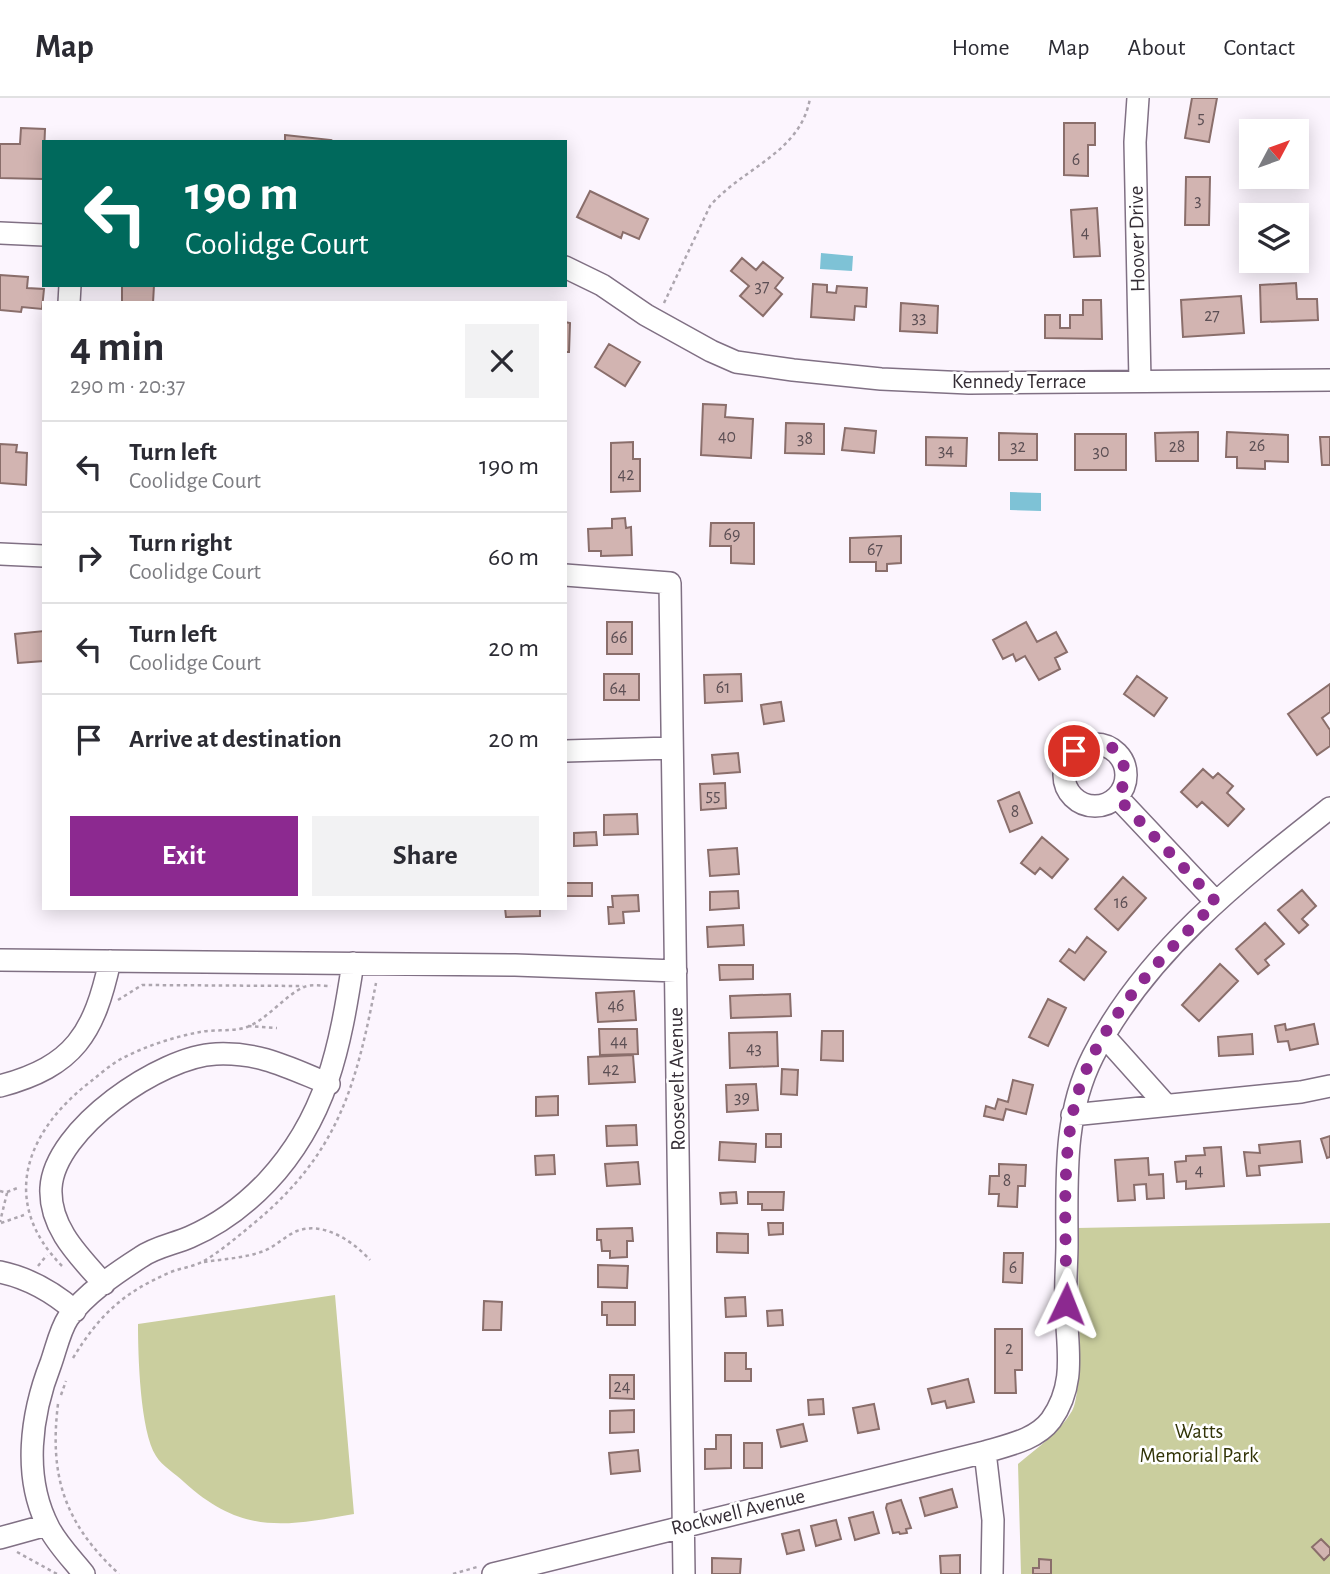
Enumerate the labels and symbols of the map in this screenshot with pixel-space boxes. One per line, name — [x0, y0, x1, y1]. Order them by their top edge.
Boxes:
house number: 5 — [1197, 109, 1205, 127]
north arrow — [1239, 119, 1309, 189]
house number: 6 — [1072, 151, 1080, 169]
street label: Hoover Drive — [1126, 186, 1148, 292]
house number: 3 — [1194, 192, 1202, 210]
house number: 4 — [1081, 224, 1090, 242]
house number: 37 — [755, 278, 769, 296]
house number: 27 — [1204, 307, 1220, 325]
house number: 33 — [912, 309, 926, 327]
street label: Kennedy Terrace — [952, 371, 1086, 392]
house number: 40 — [718, 428, 736, 446]
house number: 38 — [797, 430, 813, 448]
house number: 26 — [1249, 437, 1265, 455]
house number: 32 — [1010, 438, 1026, 456]
house number: 28 — [1169, 438, 1185, 456]
house number: 34 — [938, 442, 954, 460]
house number: 30 — [1093, 443, 1109, 461]
house number: 42 — [618, 466, 634, 484]
house number: 69 — [724, 526, 740, 544]
house number: 67 — [867, 541, 883, 559]
house number: 66 — [611, 629, 627, 647]
house number: 61 — [716, 679, 730, 697]
house number: 64 — [609, 680, 627, 698]
pin — [1044, 721, 1104, 781]
house number: 55 — [705, 787, 721, 805]
house number: 8 — [1011, 803, 1019, 821]
house number: 16 — [1114, 894, 1128, 912]
house number: 46 — [607, 997, 625, 1015]
street label: Roosevelt Avenue — [665, 1007, 689, 1151]
house number: 44 — [610, 1033, 628, 1051]
house number: 43 — [746, 1040, 762, 1058]
house number: 42 — [603, 1061, 619, 1079]
house number: 39 — [734, 1089, 750, 1107]
house number: 4 — [1195, 1162, 1204, 1180]
house number: 8 — [1003, 1172, 1011, 1190]
house number: 6 — [1009, 1259, 1017, 1277]
position arrow — [1029, 1267, 1103, 1341]
house number: 2 — [1005, 1340, 1013, 1358]
house number: 24 — [614, 1378, 631, 1396]
park label: Watts Memorial Park — [1139, 1421, 1259, 1466]
street label: Rockwell Avenue — [669, 1485, 807, 1539]

